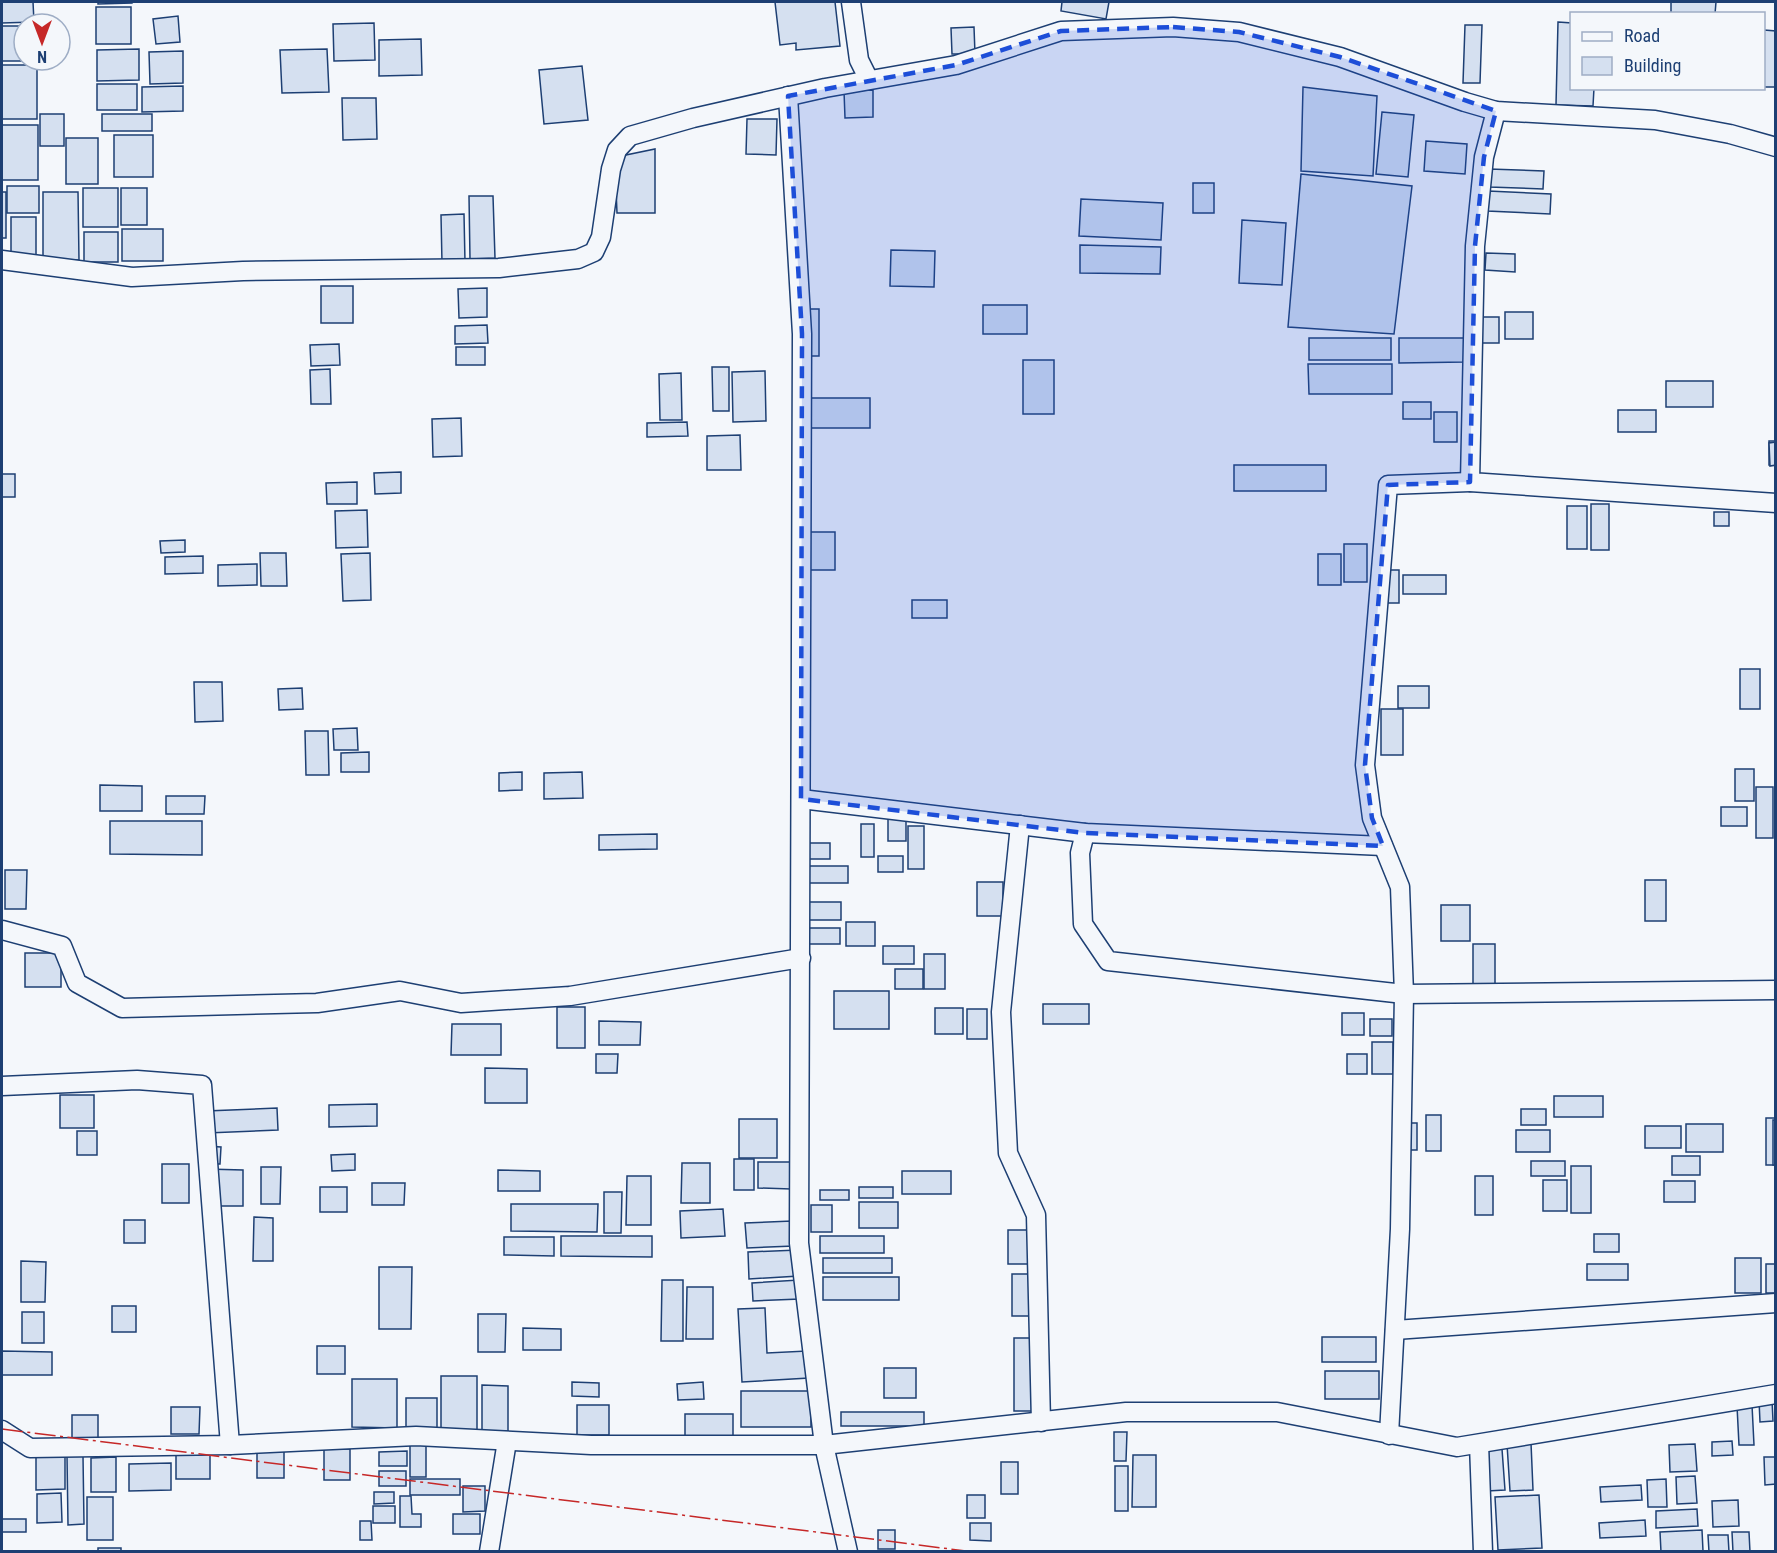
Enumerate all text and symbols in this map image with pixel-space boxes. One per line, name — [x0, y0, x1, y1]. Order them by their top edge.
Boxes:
north arrow — [12, 12, 72, 72]
legend — [1570, 12, 1765, 90]
text: Road — [1624, 25, 1660, 46]
text: N — [37, 47, 47, 66]
text: Building — [1624, 55, 1681, 76]

